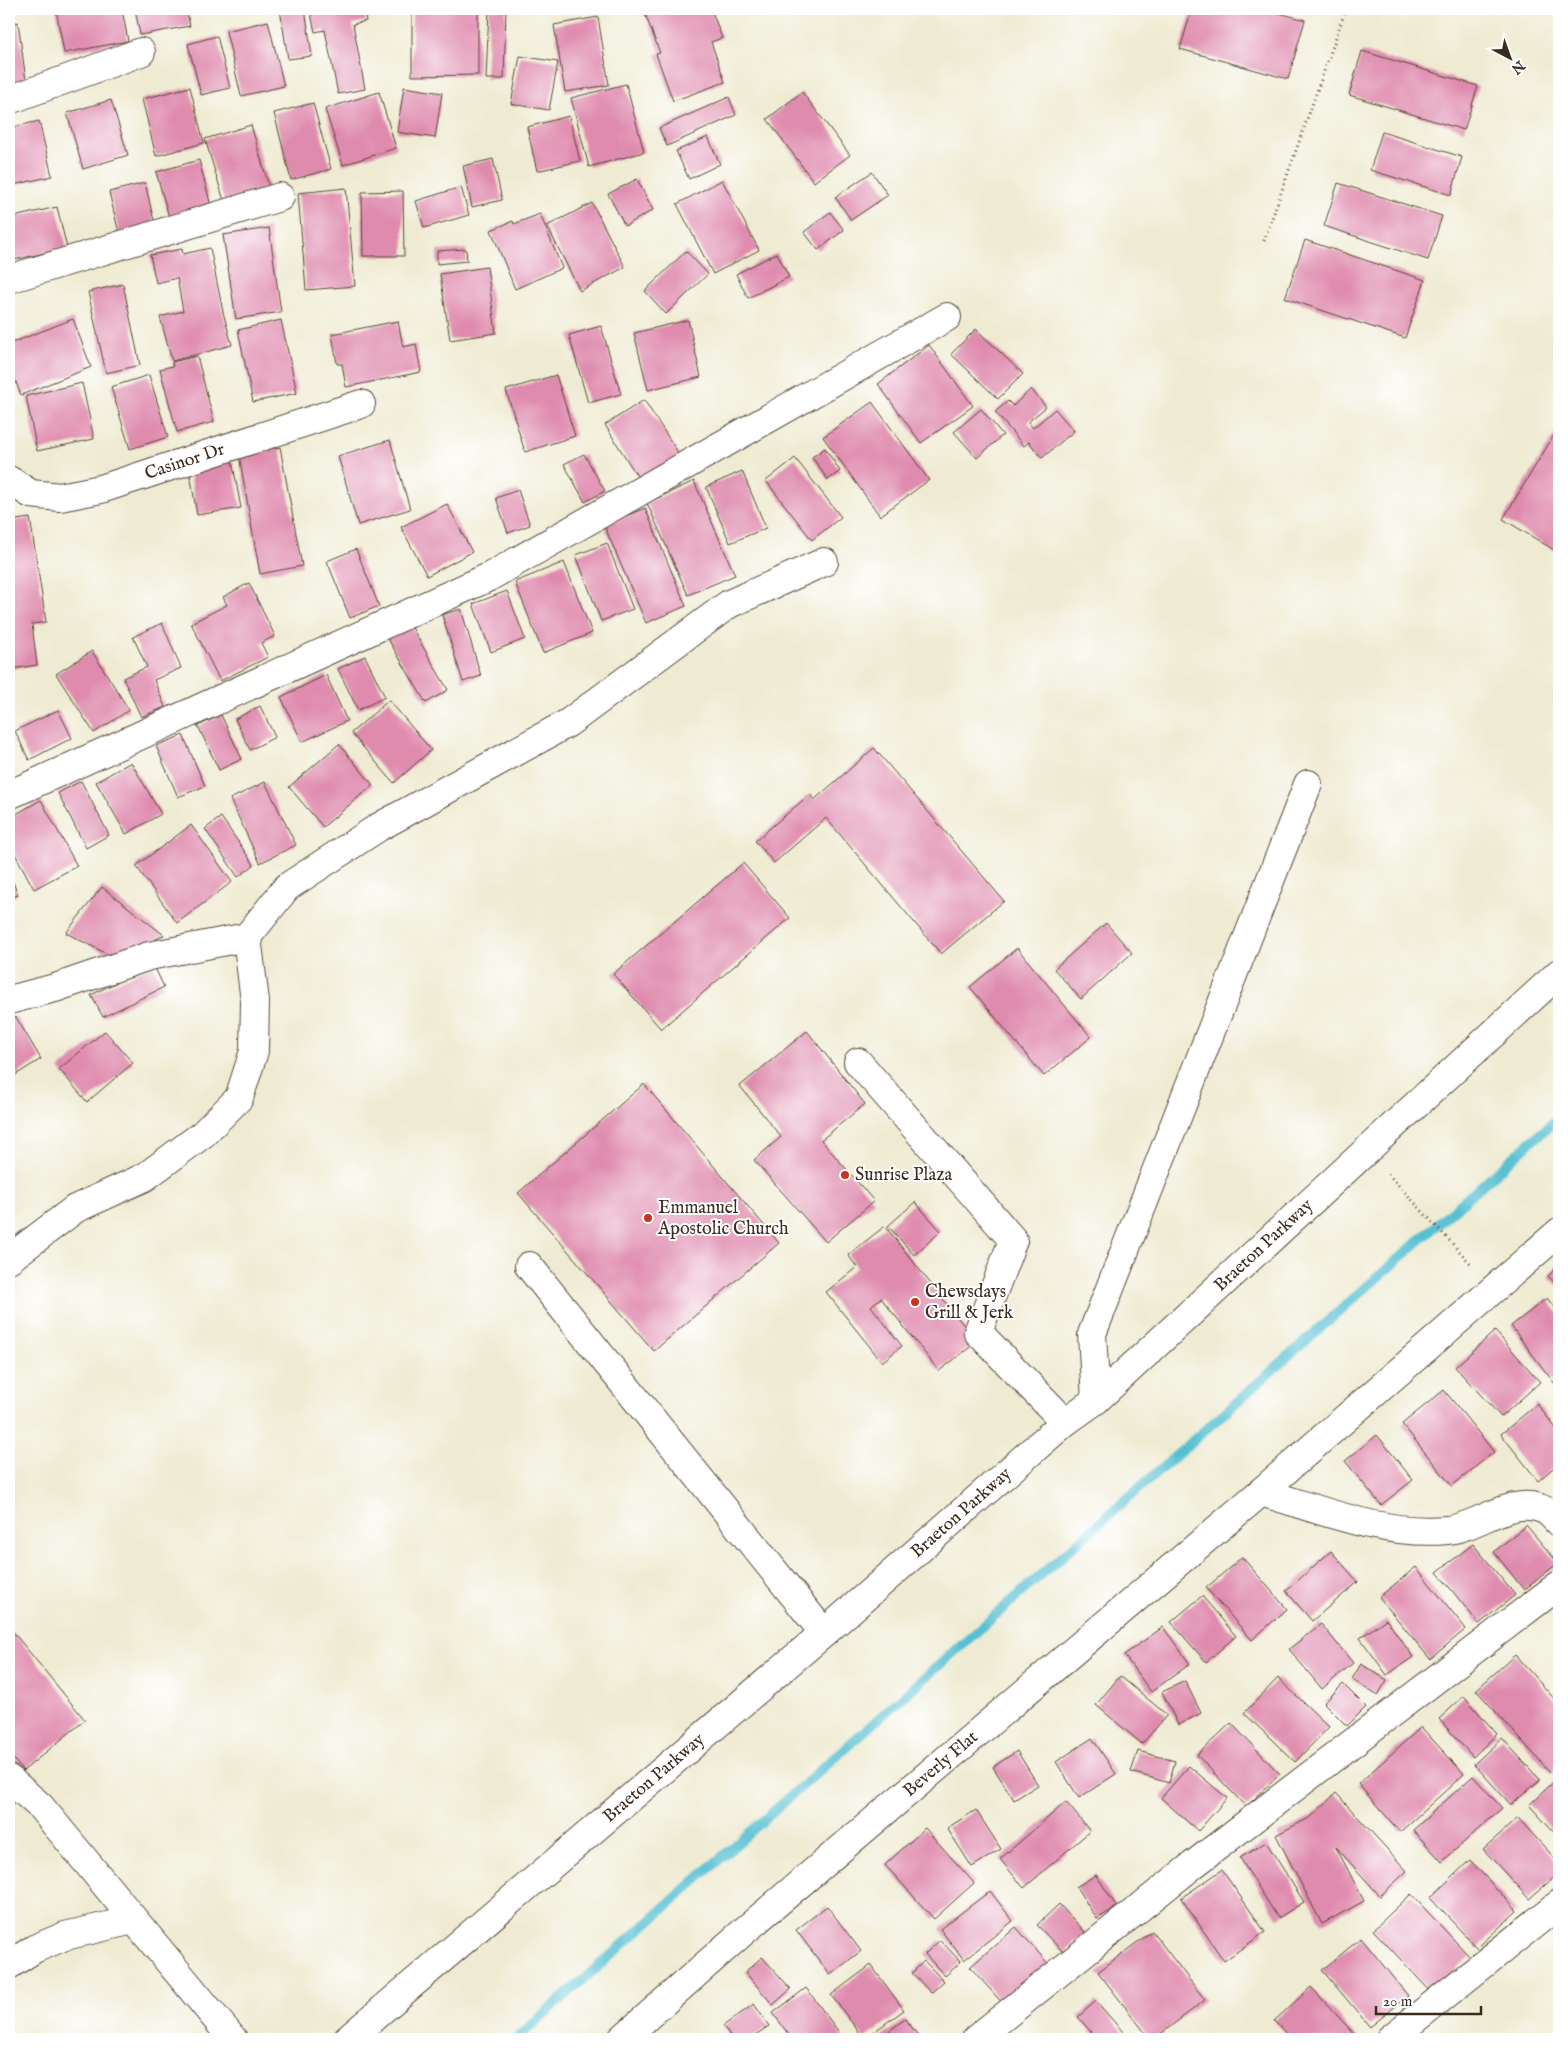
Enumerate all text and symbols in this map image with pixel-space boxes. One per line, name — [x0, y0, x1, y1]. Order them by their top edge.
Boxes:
north arrow — [1486, 32, 1536, 82]
text: N — [1507, 56, 1529, 78]
street label: Casinor Dr — [142, 438, 228, 485]
place label: Sunrise Plaza — [855, 1164, 953, 1187]
marker: Sunrise Plaza — [839, 1169, 851, 1181]
street label: Braeton Parkway — [1209, 1194, 1318, 1297]
place label: Emmanuel Apostolic Church — [657, 1197, 789, 1241]
marker: Emmanuel Apostolic Church — [642, 1212, 654, 1224]
place label: Chewsdays Grill & Jerk — [925, 1281, 1014, 1325]
marker: Chewsdays Grill & Jerk — [909, 1296, 921, 1308]
street label: Braeton Parkway — [906, 1463, 1016, 1563]
street label: Beverly Flat — [899, 1726, 983, 1802]
street label: Braeton Parkway — [598, 1728, 709, 1828]
scale bar — [1376, 1983, 1480, 2015]
text: 20 m — [1383, 1992, 1413, 2011]

